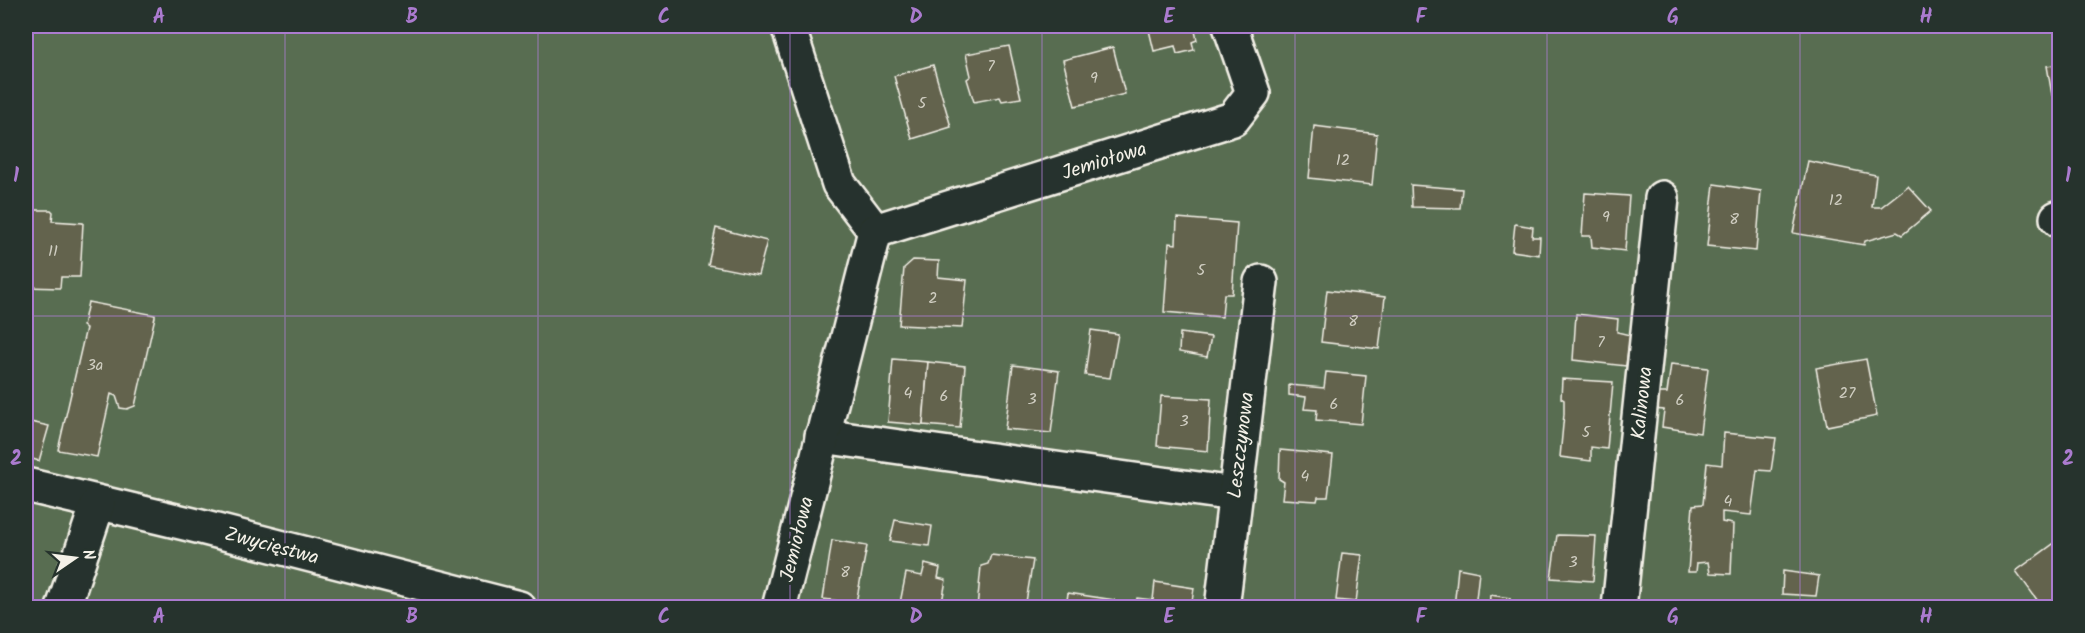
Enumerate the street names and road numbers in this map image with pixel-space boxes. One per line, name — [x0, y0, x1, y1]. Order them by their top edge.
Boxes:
street label: Jemiołowa — [1058, 134, 1151, 190]
street label: Kalinowa — [1623, 365, 1663, 441]
street label: Leszczynowa — [1220, 390, 1264, 500]
street label: Jemiołowa — [772, 493, 824, 586]
street label: Zwycięstwa — [221, 519, 322, 575]

